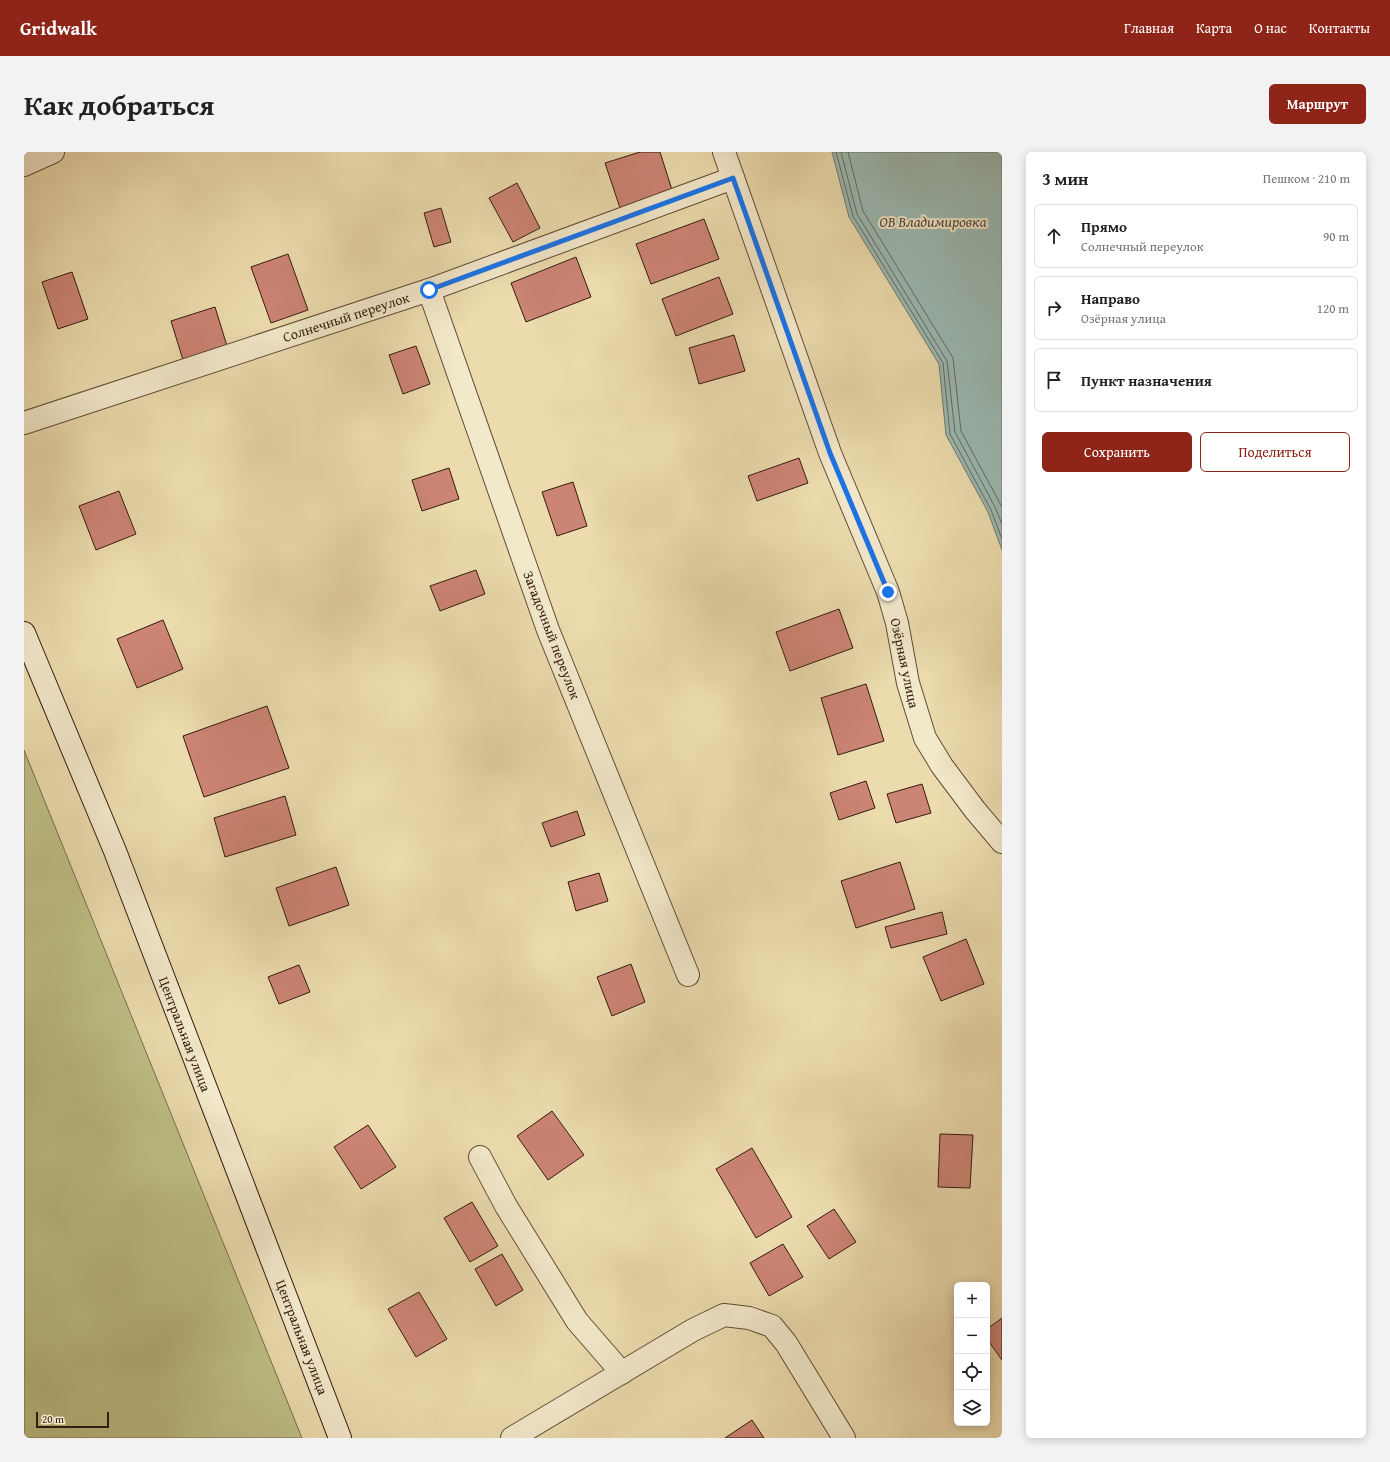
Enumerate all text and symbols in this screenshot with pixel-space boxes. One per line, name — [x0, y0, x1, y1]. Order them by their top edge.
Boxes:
text: Gridwalk — [20, 14, 97, 42]
text: Главная — [1124, 18, 1174, 38]
text: Карта — [1196, 18, 1232, 38]
text: О нас — [1254, 18, 1287, 38]
text: Контакты — [1309, 18, 1370, 38]
text: Как добраться — [24, 84, 214, 125]
button: Маршрут — [1269, 84, 1366, 124]
text: 3 мин — [1042, 166, 1088, 191]
text: Пешком · 210 m — [1263, 169, 1350, 188]
water label: ОВ Владимировка — [879, 211, 987, 232]
text: Прямо — [1081, 216, 1127, 237]
icon: ahead — [1043, 225, 1065, 247]
text: 90 m — [1323, 227, 1349, 246]
text: Солнечный переулок — [1081, 237, 1203, 256]
route start — [420, 281, 438, 299]
street label: Солнечный переулок — [280, 287, 412, 347]
text: Направо — [1081, 288, 1140, 309]
icon: right — [1043, 297, 1065, 319]
text: 120 m — [1317, 299, 1349, 318]
text: Озёрная улица — [1081, 309, 1166, 328]
icon: arrive — [1043, 369, 1065, 391]
text: Пункт назначения — [1081, 370, 1212, 391]
button: Сохранить — [1042, 432, 1192, 472]
button: Поделиться — [1200, 432, 1350, 472]
street label: Загадочный переулок — [518, 568, 586, 703]
route end — [879, 583, 897, 601]
street label: Озёрная улица — [886, 616, 924, 710]
street label: Центральная улица — [154, 974, 216, 1095]
street label: Центральная улица — [271, 1277, 333, 1398]
map controls — [954, 1282, 990, 1426]
button: + — [954, 1282, 990, 1318]
button: − — [954, 1318, 990, 1354]
button: locate — [954, 1354, 990, 1390]
button: layers — [954, 1390, 990, 1426]
scale bar — [36, 1410, 109, 1429]
text: 20 m — [42, 1411, 64, 1427]

